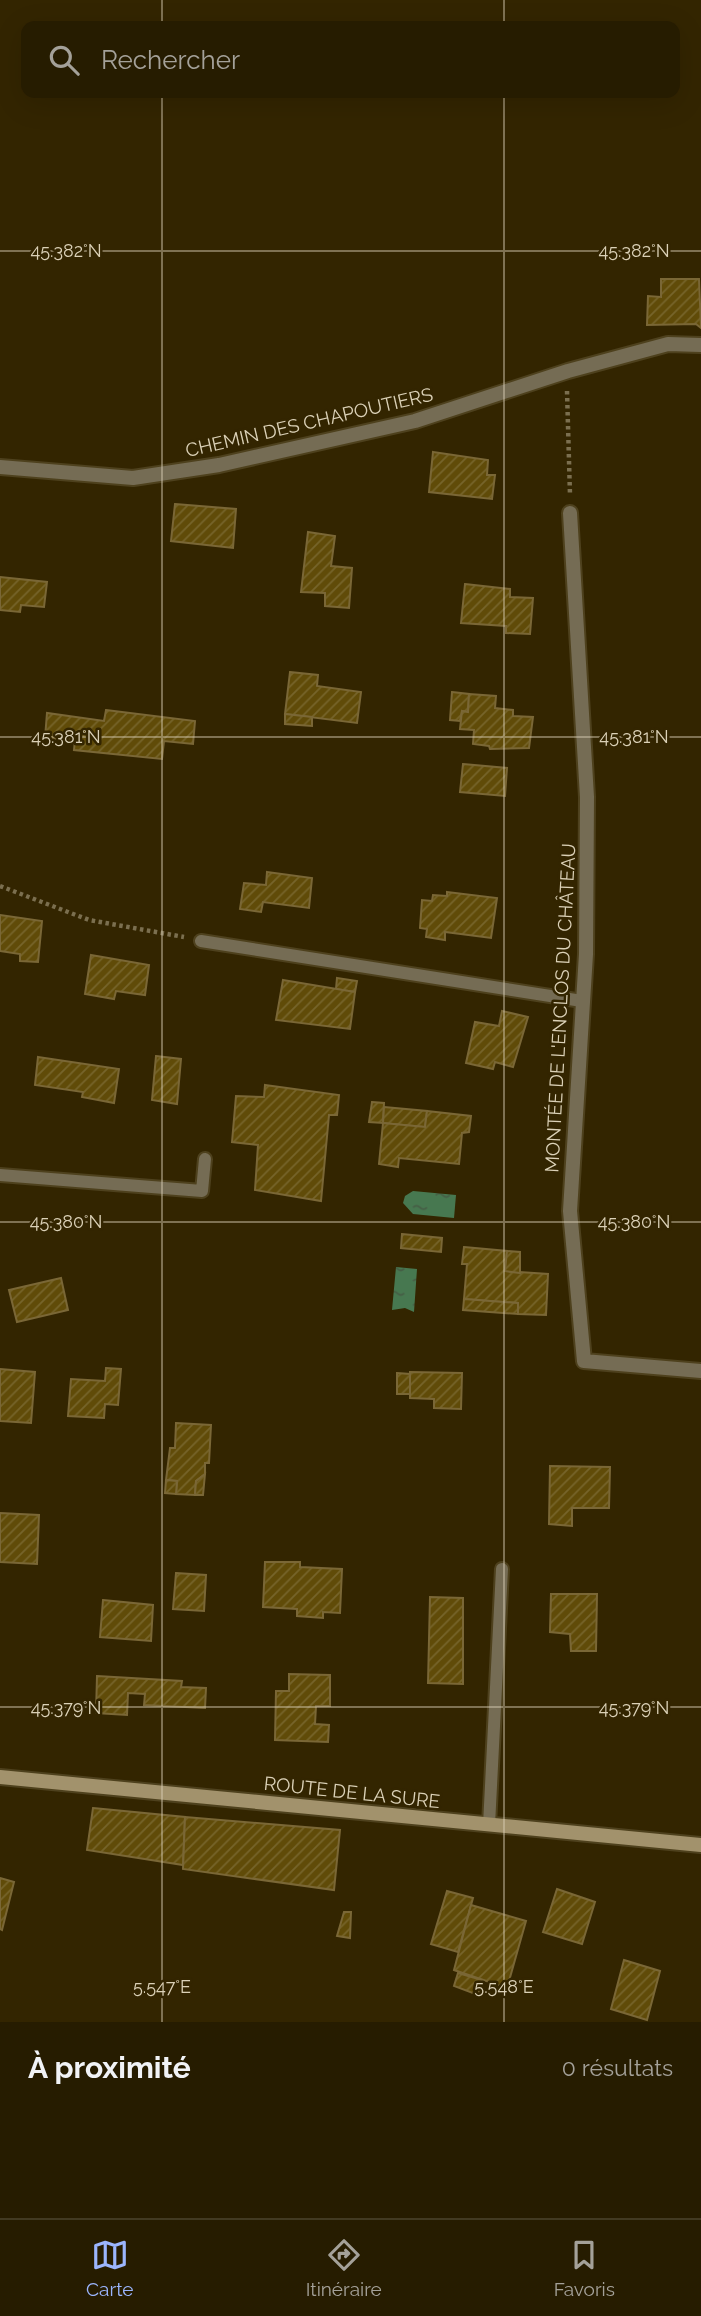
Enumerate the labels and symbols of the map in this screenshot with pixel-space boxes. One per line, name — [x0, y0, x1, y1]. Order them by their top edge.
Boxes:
text: 45.382°N — [30, 240, 102, 261]
text: 45.382°N — [598, 240, 670, 261]
street label: CHEMIN DES CHAPOUTIERS — [183, 383, 435, 461]
text: 45.381°N — [31, 726, 101, 747]
text: 45.381°N — [599, 726, 669, 747]
street label: MONTÉE DE L'ENCLOS DU CHÂTEAU — [540, 843, 580, 1173]
text: 45.380°N — [30, 1211, 102, 1232]
text: 45.380°N — [598, 1211, 670, 1232]
text: 45.379°N — [31, 1697, 101, 1718]
text: 45.379°N — [599, 1697, 669, 1718]
street label: ROUTE DE LA SURE — [263, 1772, 441, 1812]
text: 5.547°E — [133, 1976, 191, 1997]
text: 5.548°E — [474, 1976, 534, 1997]

